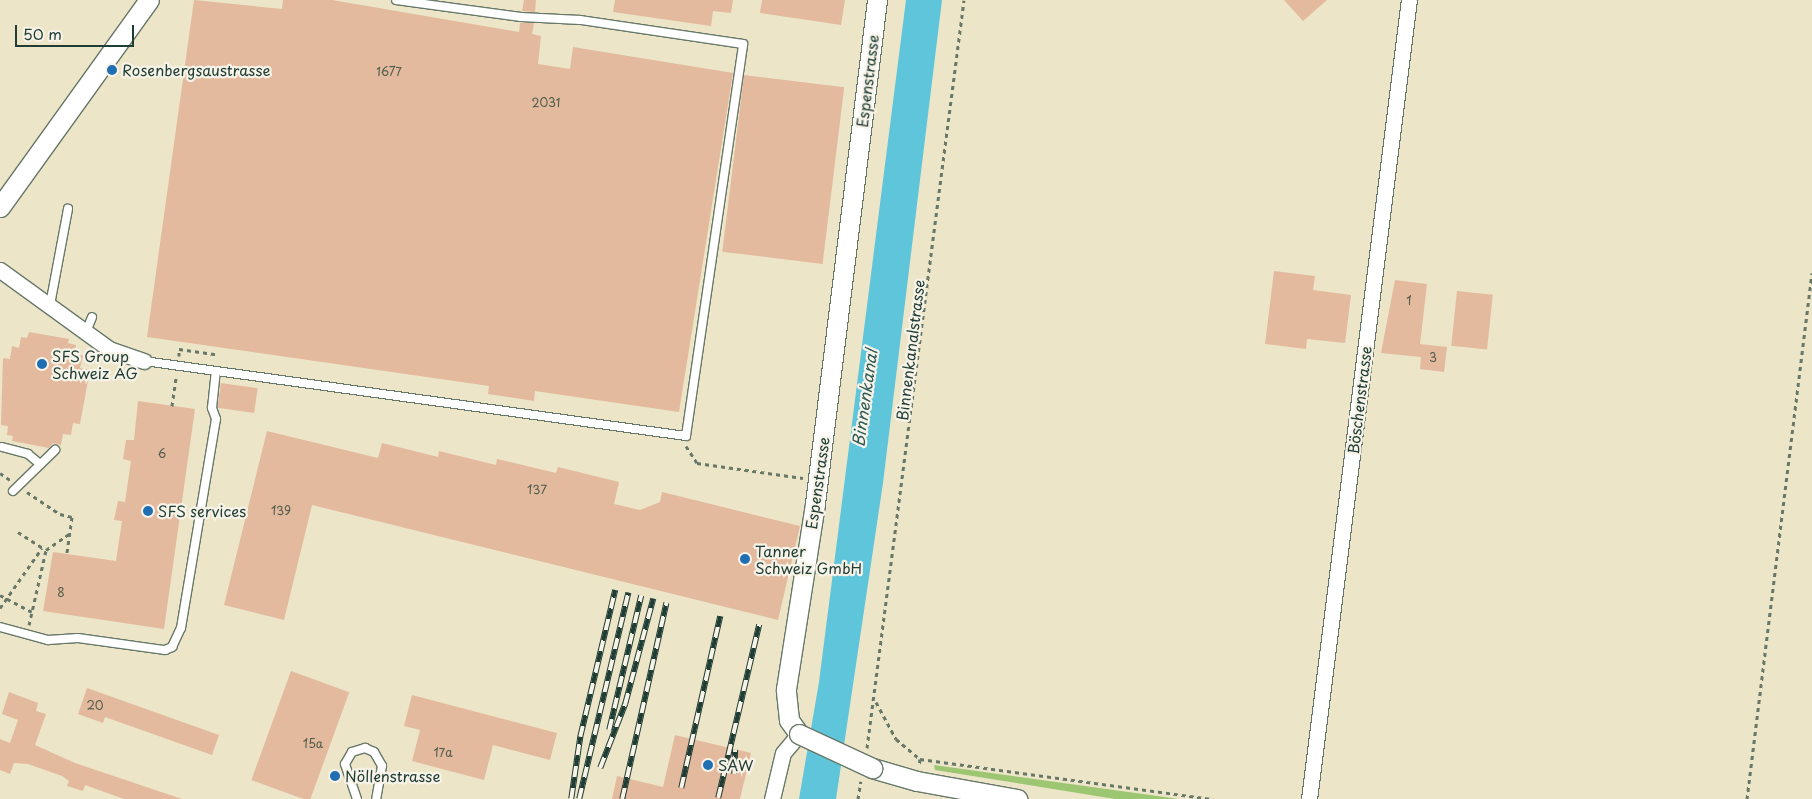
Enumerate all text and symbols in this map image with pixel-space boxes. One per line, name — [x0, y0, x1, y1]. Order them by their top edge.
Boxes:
scale bar — [18, 15, 136, 47]
text: 50 m — [23, 22, 62, 45]
street label: Espenstrasse — [852, 34, 882, 128]
place label: Rosenbergsaustrasse — [122, 61, 270, 79]
marker: Rosenbergsaustrasse — [106, 64, 118, 76]
house number: 1677 — [376, 65, 402, 79]
house number: 2031 — [532, 96, 560, 110]
street label: Binnenkanalstrasse — [892, 278, 928, 422]
house number: 1 — [1406, 294, 1412, 308]
street label: Böschenstrasse — [1343, 345, 1375, 455]
place label: SFS Group Schweiz AG — [52, 346, 137, 381]
water label: Binnenkanal — [848, 348, 880, 448]
house number: 3 — [1429, 351, 1437, 365]
marker: SFS Group Schweiz AG — [36, 358, 48, 370]
street label: Espenstrasse — [802, 436, 832, 530]
house number: 6 — [158, 447, 166, 461]
house number: 137 — [527, 483, 547, 497]
place label: SFS services — [158, 502, 245, 520]
house number: 139 — [271, 504, 291, 518]
marker: SFS services — [142, 505, 154, 517]
place label: Tanner Schweiz GmbH — [755, 541, 862, 576]
marker: Tanner Schweiz GmbH — [739, 553, 751, 565]
house number: 8 — [57, 586, 65, 600]
house number: 20 — [86, 699, 104, 713]
house number: 15a — [303, 737, 323, 751]
house number: 17a — [433, 746, 453, 760]
place label: SAW — [718, 756, 753, 774]
marker: SAW — [702, 759, 714, 771]
place label: Nöllenstrasse — [345, 767, 440, 785]
marker: Nöllenstrasse — [329, 770, 341, 782]

